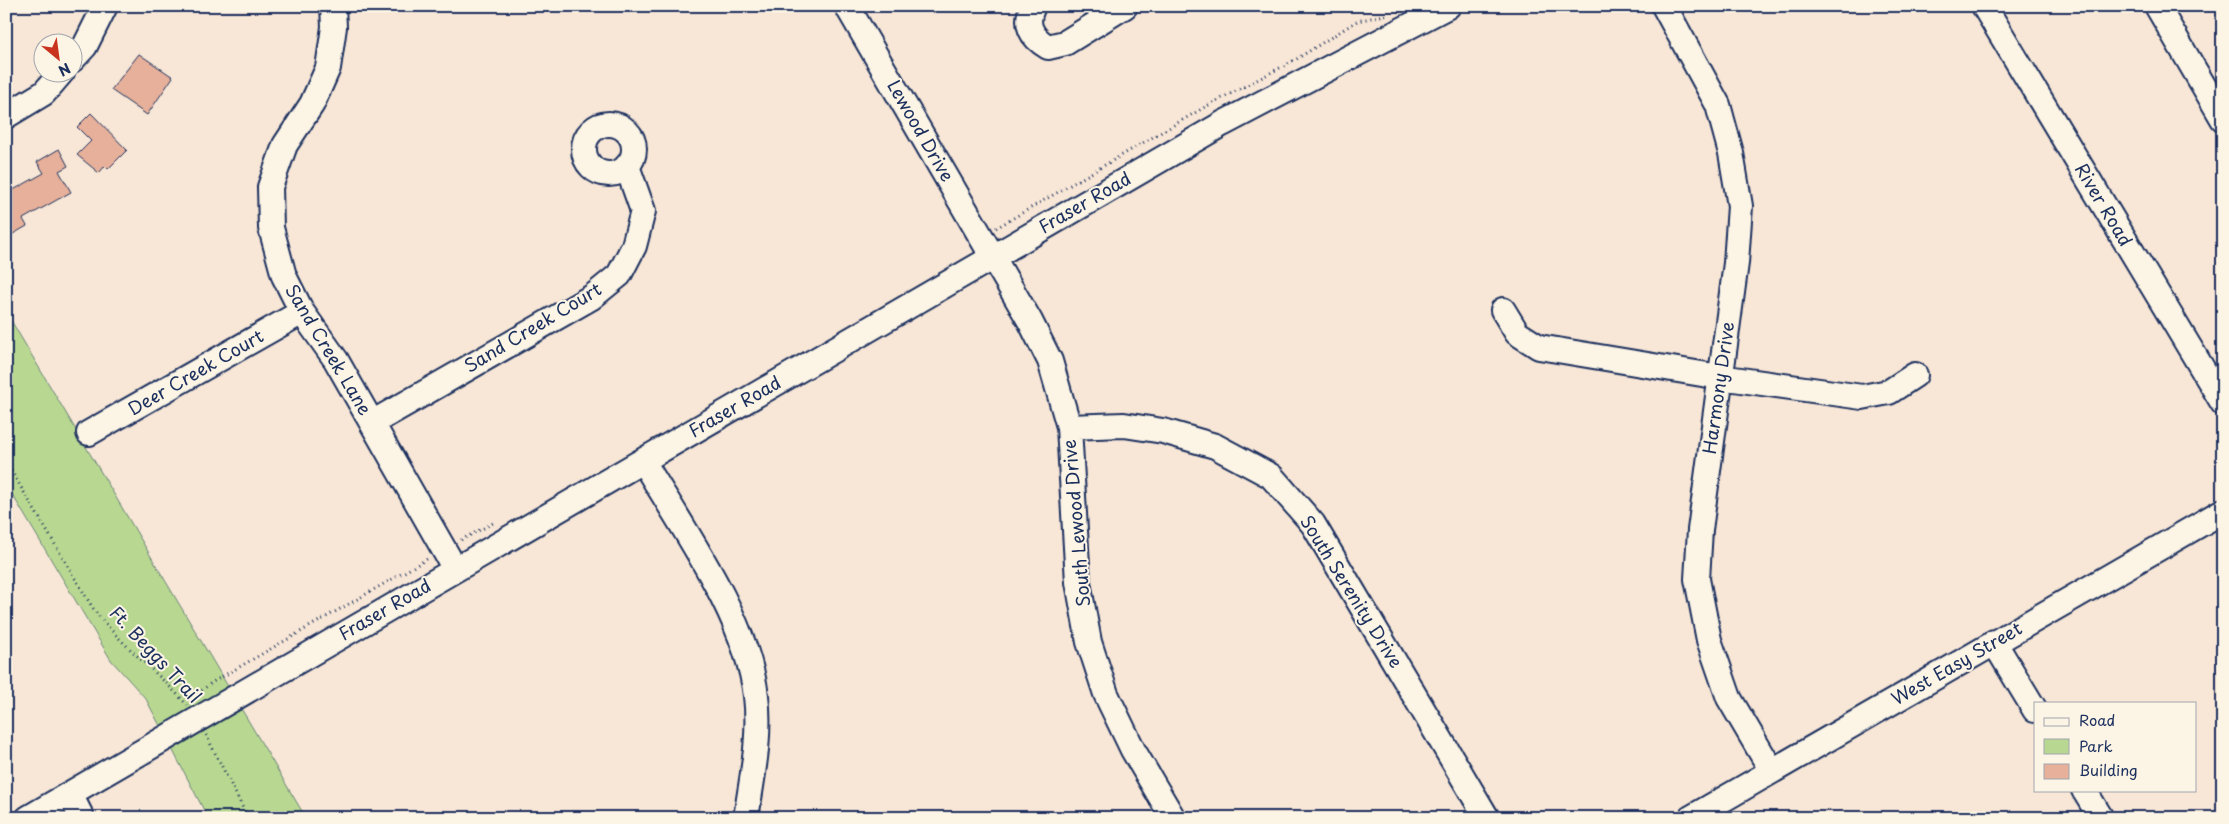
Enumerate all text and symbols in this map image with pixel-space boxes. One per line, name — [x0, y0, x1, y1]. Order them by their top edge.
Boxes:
north arrow — [32, 32, 82, 82]
text: N — [55, 58, 74, 82]
street label: Lewood Drive — [881, 74, 961, 186]
street label: River Road — [2069, 157, 2140, 251]
street label: Fraser Road — [1033, 164, 1136, 239]
street label: Sand Creek Court — [458, 275, 606, 378]
street label: Sand Creek Lane — [279, 278, 379, 420]
street label: Harmony Drive — [1695, 320, 1740, 456]
street label: Deer Creek Court — [122, 322, 268, 422]
street label: Fraser Road — [683, 368, 786, 443]
street label: South Lewood Drive — [1055, 438, 1096, 608]
street label: South Serenity Drive — [1294, 510, 1410, 673]
street label: Fraser Road — [333, 571, 436, 646]
street label: Ft. Beggs Trail — [104, 599, 208, 709]
street label: West Easy Street — [1886, 614, 2027, 711]
legend — [2034, 702, 2196, 792]
text: Road — [2079, 708, 2115, 731]
text: Park — [2079, 734, 2113, 757]
text: Building — [2079, 758, 2138, 781]

